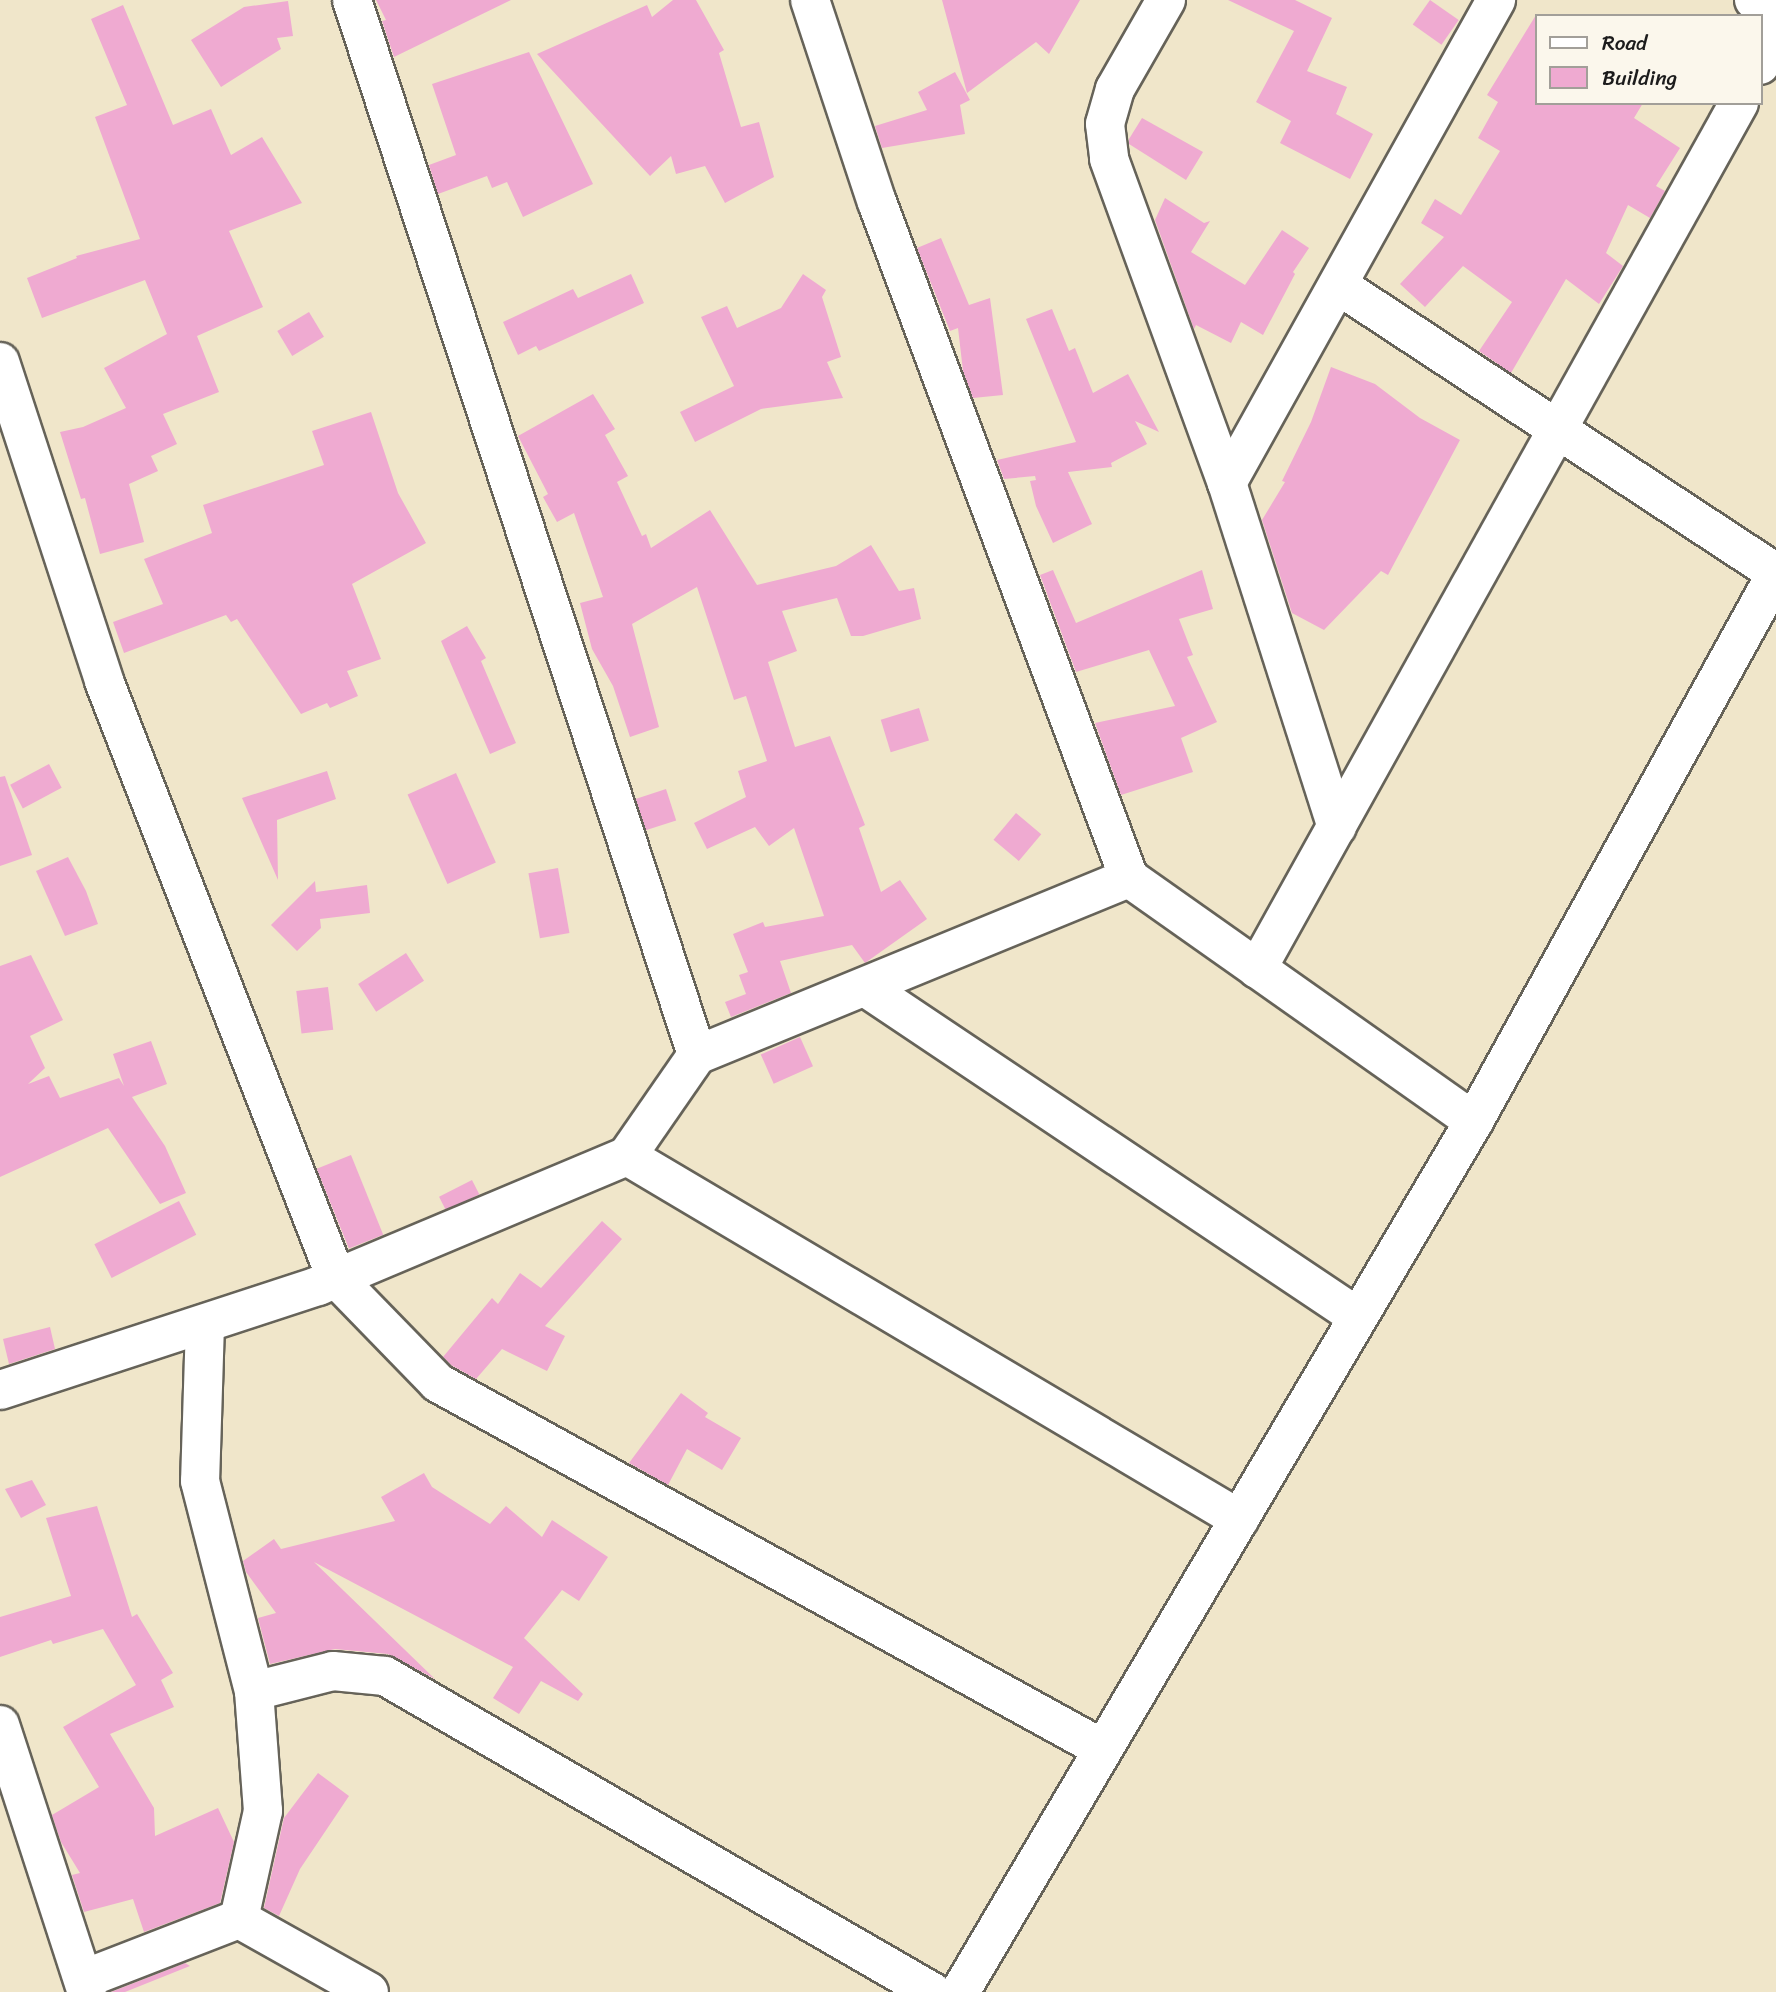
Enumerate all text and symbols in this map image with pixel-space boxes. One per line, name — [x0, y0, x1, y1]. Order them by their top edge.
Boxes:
legend — [1534, 14, 1762, 105]
text: Road — [1602, 24, 1647, 62]
text: Building — [1602, 59, 1677, 97]

